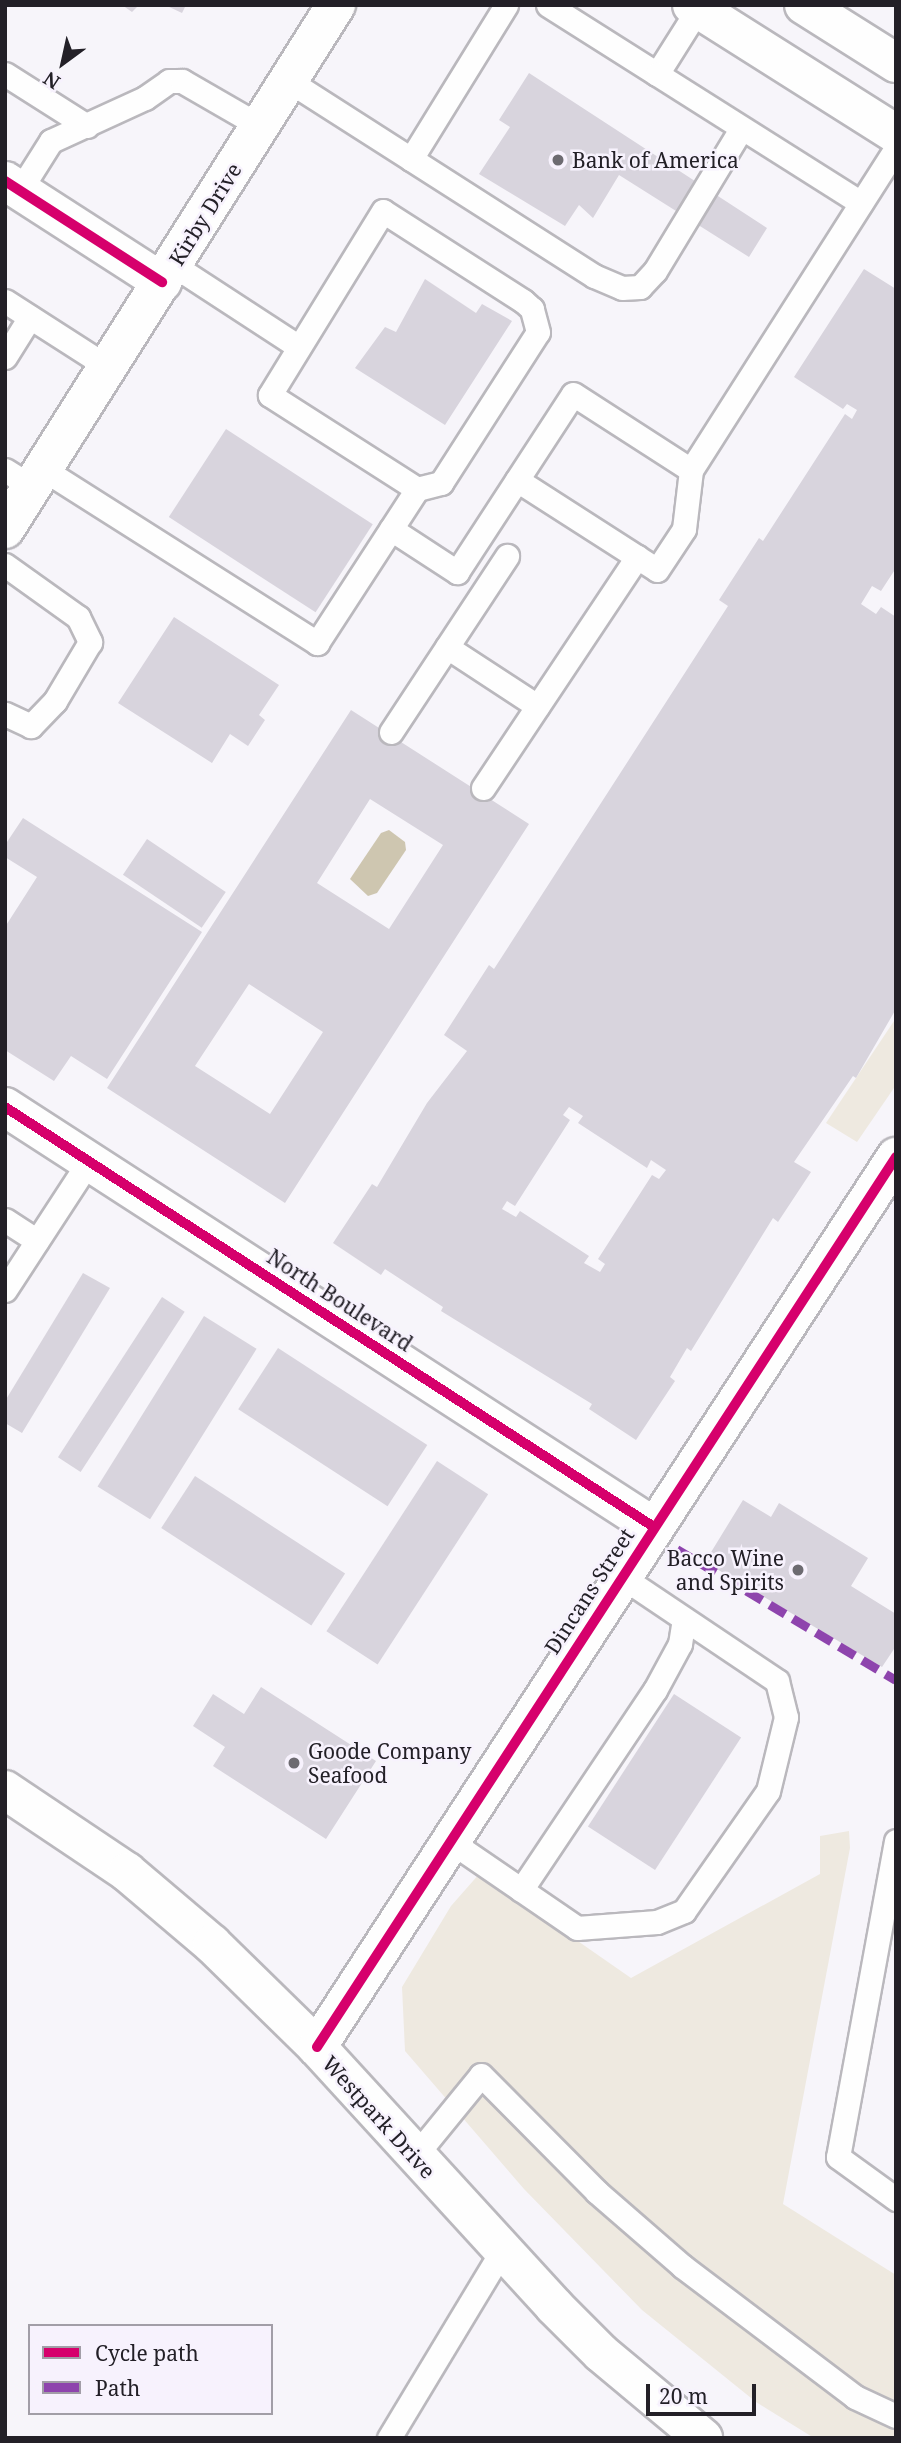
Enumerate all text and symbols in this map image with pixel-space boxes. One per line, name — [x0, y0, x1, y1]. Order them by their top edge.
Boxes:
north arrow — [28, 28, 98, 98]
text: N — [38, 66, 65, 96]
place label: Bank of America — [572, 147, 739, 173]
marker: Bank of America — [550, 152, 566, 168]
street label: Kirby Drive — [163, 158, 247, 270]
street label: North Boulevard — [263, 1244, 417, 1356]
street label: Dincans Street — [539, 1523, 639, 1659]
place label: Bacco Wine and Spirits — [667, 1545, 784, 1595]
marker: Bacco Wine and Spirits — [790, 1562, 806, 1578]
place label: Goode Company Seafood — [308, 1738, 471, 1788]
marker: Goode Company Seafood — [286, 1755, 302, 1771]
street label: Westpark Drive — [317, 2050, 441, 2184]
legend — [28, 2324, 273, 2415]
text: Cycle path — [95, 2339, 199, 2367]
scale bar — [649, 2370, 759, 2414]
text: Path — [95, 2374, 140, 2402]
text: 20 m — [659, 2382, 708, 2410]

